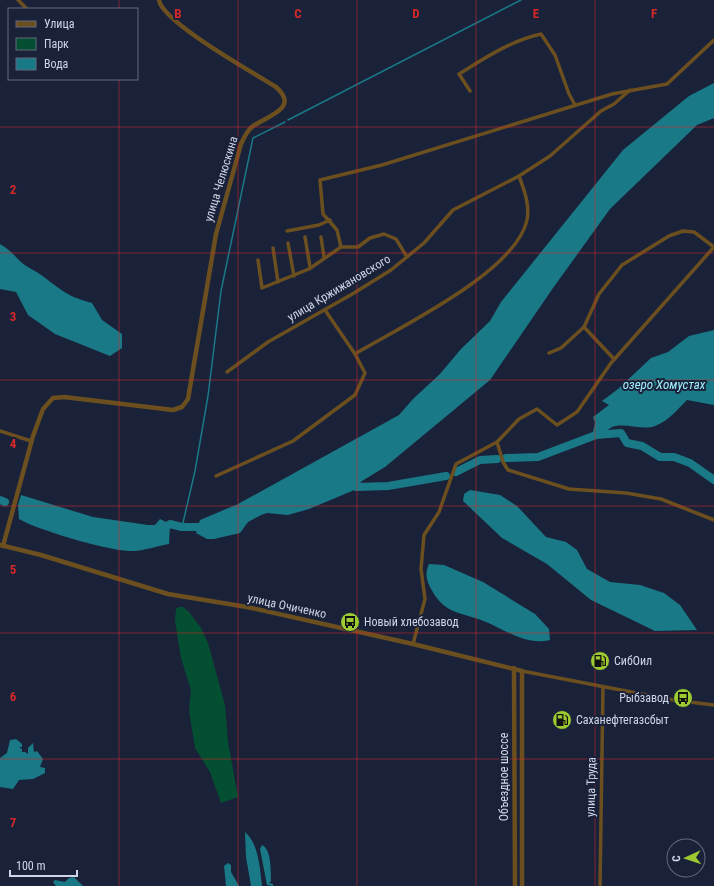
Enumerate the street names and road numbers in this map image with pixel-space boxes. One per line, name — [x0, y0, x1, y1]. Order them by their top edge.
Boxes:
street label: улица Челюскина — [201, 134, 241, 223]
street label: улица Кржижановского — [285, 252, 393, 324]
street label: улица Очиченко — [246, 591, 328, 621]
street label: Объездное шоссе — [497, 732, 511, 821]
street label: улица Труда — [583, 757, 599, 817]

